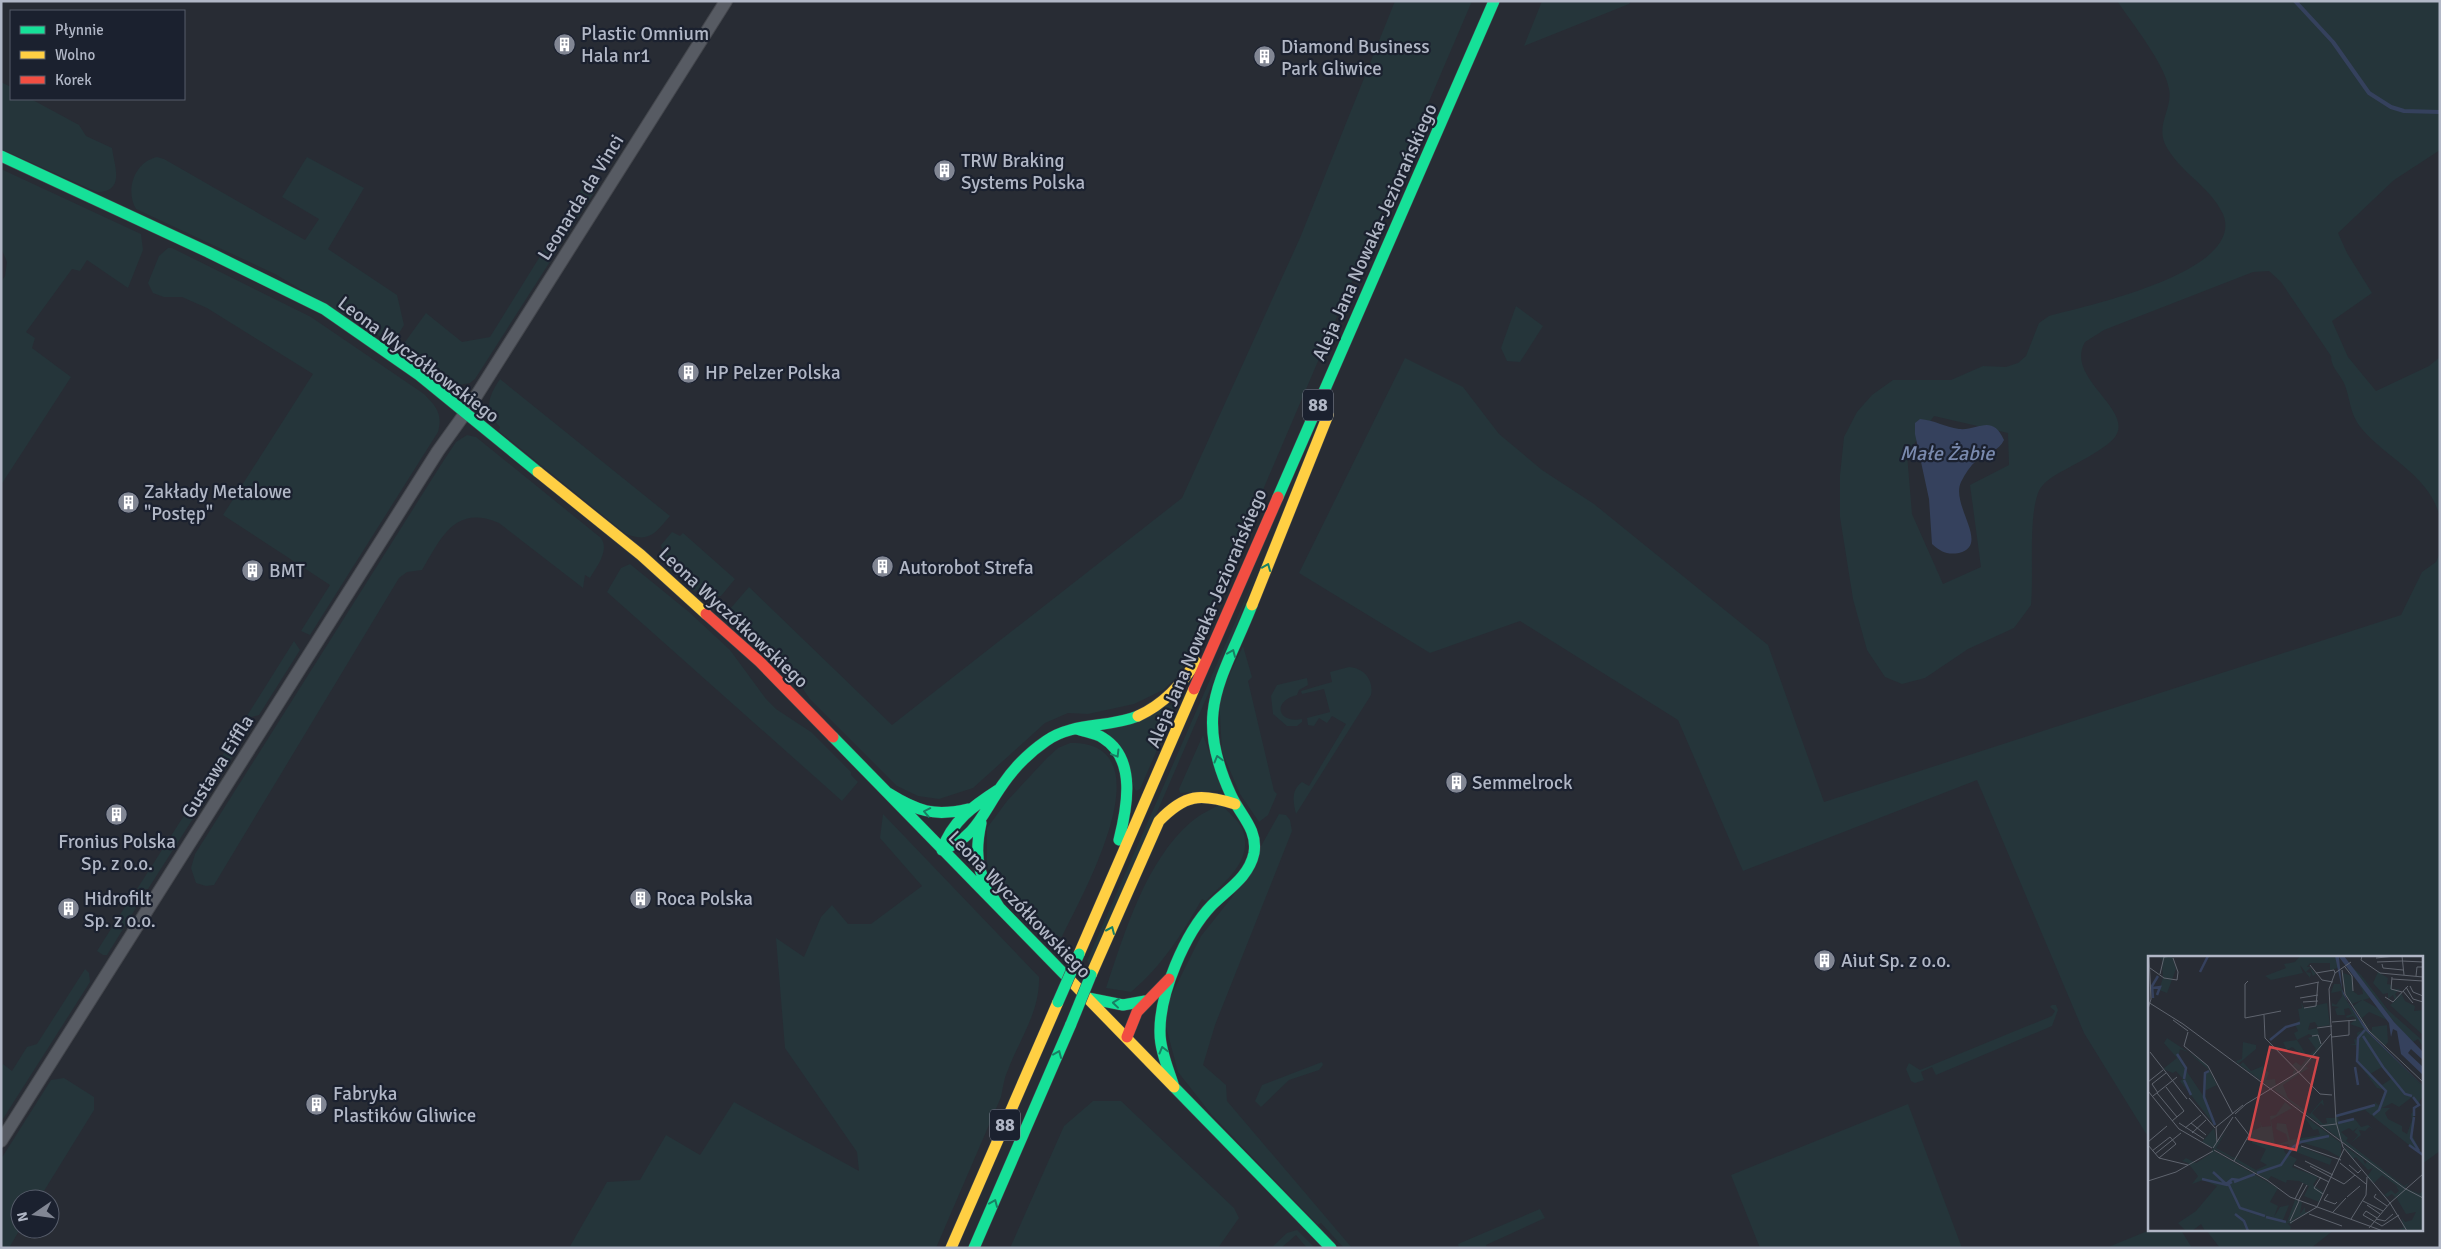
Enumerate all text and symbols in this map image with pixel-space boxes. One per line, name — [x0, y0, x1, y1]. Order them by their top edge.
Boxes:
legend — [10, 10, 185, 100]
text: Płynnie — [55, 21, 104, 39]
place label: Plastic Omnium Hala nr1 — [581, 22, 709, 68]
building icon: Plastic Omnium Hala nr1 — [553, 32, 577, 56]
place label: Diamond Business Park Gliwice — [1281, 35, 1430, 81]
building icon: Diamond Business Park Gliwice — [1253, 45, 1277, 69]
text: Wolno — [55, 46, 96, 64]
text: Korek — [55, 71, 92, 89]
street label: Aleja Jana Nowaka-Jeziorańskiego — [1307, 100, 1443, 365]
street label: Leonarda da Vinci — [532, 130, 629, 265]
place label: TRW Braking Systems Polska — [961, 149, 1085, 195]
building icon: TRW Braking Systems Polska — [933, 159, 957, 183]
street label: Leona Wyczółkowskiego — [333, 291, 504, 428]
building icon: HP Pelzer Polska — [677, 360, 701, 384]
place label: HP Pelzer Polska — [705, 361, 841, 385]
road number: 88 — [1303, 390, 1333, 420]
water label: Małe Żabie — [1900, 441, 1995, 466]
place label: Zakłady Metalowe "Postęp" — [144, 480, 291, 526]
street label: Aleja Jana Nowaka-Jeziorańskiego — [1141, 485, 1273, 752]
building icon: Zakłady Metalowe "Postęp" — [116, 490, 140, 514]
street label: Leona Wyczółkowskiego — [653, 542, 813, 693]
building icon: Autorobot Strefa — [871, 555, 895, 579]
place label: Autorobot Strefa — [899, 556, 1034, 580]
building icon: BMT — [241, 558, 265, 582]
place label: BMT — [269, 559, 305, 583]
one-way arrow — [1261, 563, 1272, 572]
one-way arrow — [1225, 649, 1236, 658]
street label: Gustawa Eiffla — [177, 710, 259, 823]
one-way arrow — [1110, 749, 1120, 758]
one-way arrow — [1214, 755, 1224, 763]
building icon: Semmelrock — [1444, 770, 1468, 794]
place label: Semmelrock — [1472, 771, 1573, 795]
building icon: Fronius Polska Sp. z o.o. — [105, 803, 129, 827]
one-way arrow — [923, 807, 931, 818]
street label: Leona Wyczółkowskiego — [943, 826, 1096, 984]
place label: Fronius Polska Sp. z o.o. — [58, 830, 176, 876]
building icon: Roca Polska — [628, 886, 652, 910]
place label: Hidrofilt Sp. z o.o. — [84, 887, 156, 933]
place label: Roca Polska — [656, 887, 753, 911]
building icon: Hidrofilt Sp. z o.o. — [56, 897, 80, 921]
one-way arrow — [1104, 926, 1115, 935]
building icon: Aiut Sp. z o.o. — [1813, 948, 1837, 972]
place label: Aiut Sp. z o.o. — [1841, 949, 1951, 973]
inset map — [2148, 956, 2424, 1232]
one-way arrow — [1112, 998, 1120, 1009]
one-way arrow — [1158, 1047, 1168, 1055]
one-way arrow — [1052, 1050, 1063, 1059]
place label: Fabryka Plastików Gliwice — [333, 1082, 476, 1128]
building icon: Fabryka Plastików Gliwice — [305, 1092, 329, 1116]
road number: 88 — [990, 1110, 1020, 1140]
north arrow — [10, 1189, 60, 1239]
one-way arrow — [987, 1199, 998, 1208]
text: N — [13, 1210, 32, 1223]

